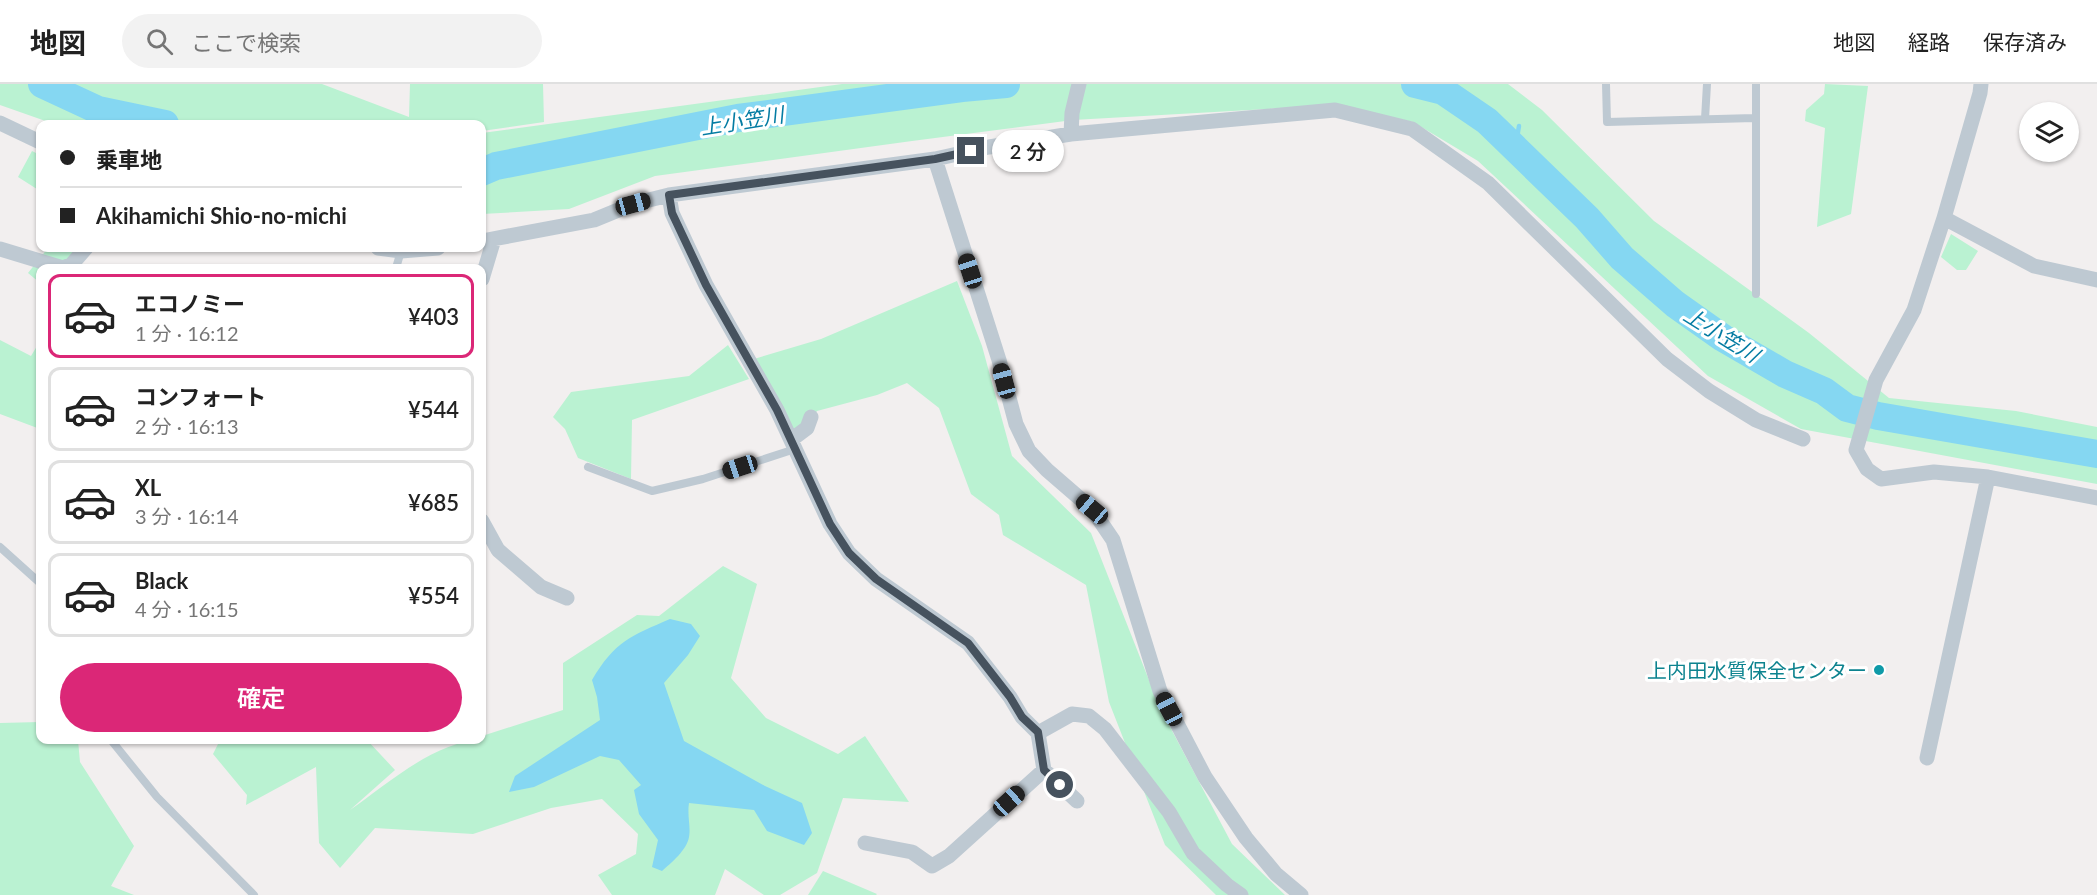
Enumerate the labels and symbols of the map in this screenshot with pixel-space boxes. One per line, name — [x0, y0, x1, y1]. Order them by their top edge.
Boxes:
water label: 上小笠川 — [699, 101, 787, 139]
callout: 2 分 — [992, 130, 1064, 172]
route end — [957, 137, 984, 164]
car — [613, 191, 653, 217]
car — [956, 251, 984, 291]
water label: 上小笠川 — [1680, 301, 1766, 368]
car — [991, 361, 1017, 401]
car — [720, 453, 760, 481]
car — [1072, 491, 1112, 527]
place label: 上内田水質保全センター — [1647, 658, 1867, 682]
marker: 上内田水質保全センター — [1872, 663, 1886, 677]
car — [1153, 689, 1185, 729]
route start — [1046, 771, 1073, 798]
car — [990, 782, 1028, 820]

